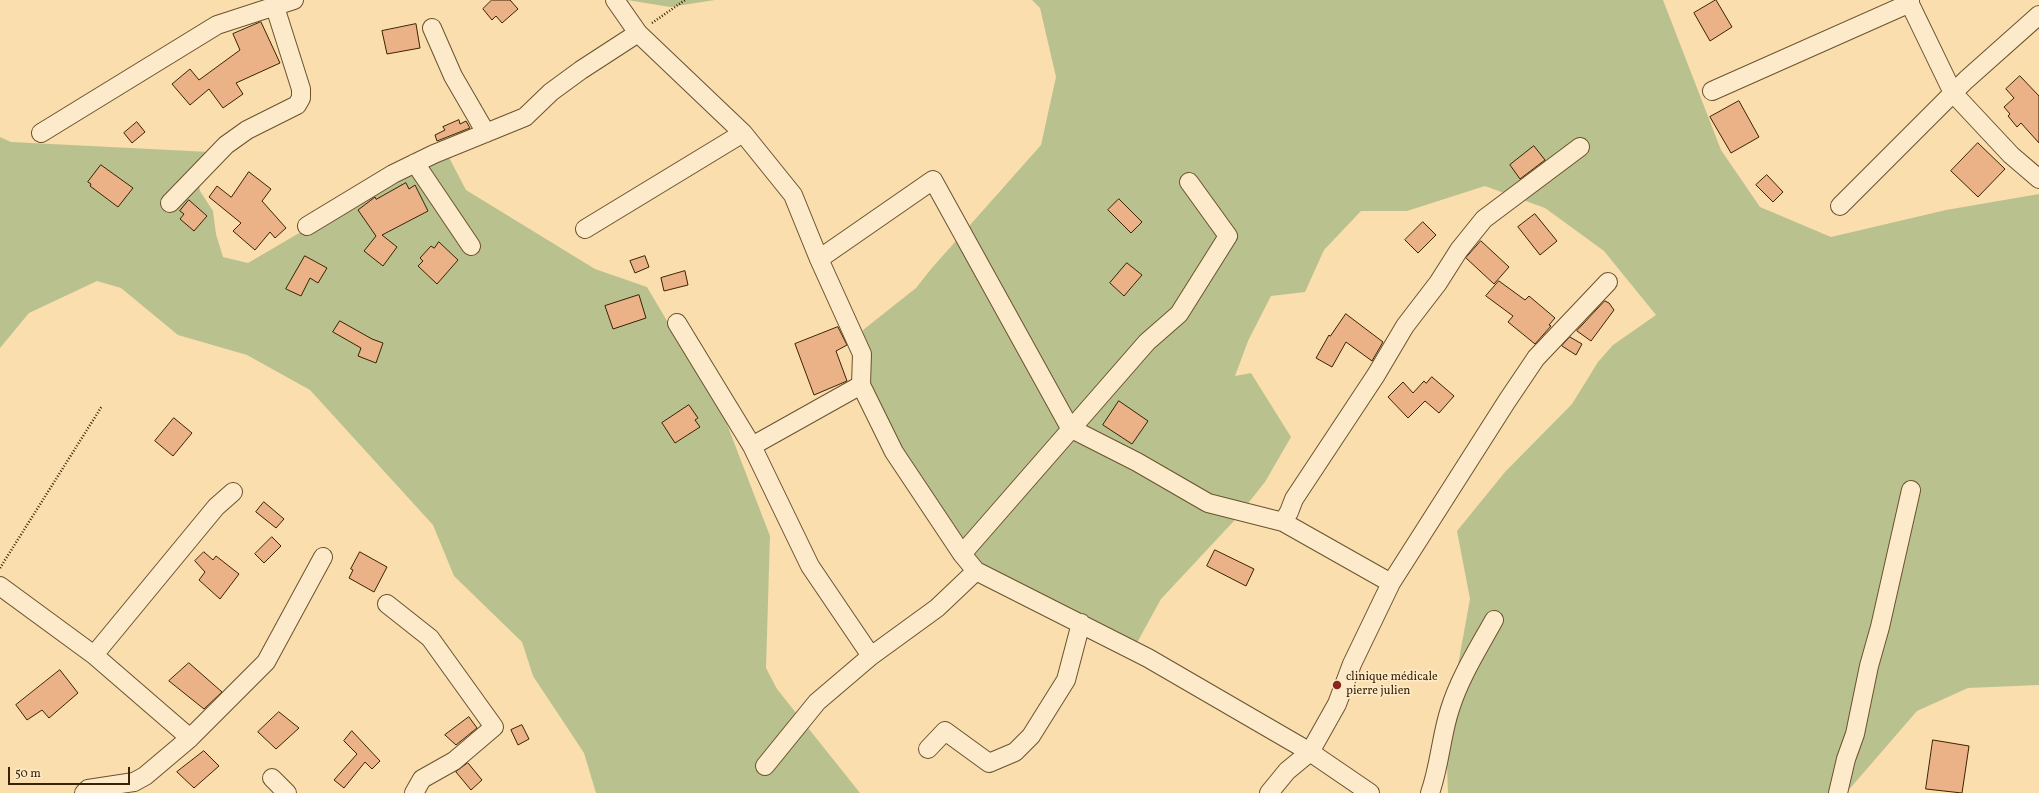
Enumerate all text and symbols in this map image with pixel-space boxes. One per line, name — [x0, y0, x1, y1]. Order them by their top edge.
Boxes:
place label: clinique médicale pierre julien — [1346, 671, 1438, 699]
marker: clinique médicale pierre julien — [1331, 679, 1343, 691]
scale bar — [10, 759, 132, 785]
text: 50 m — [15, 766, 41, 782]

